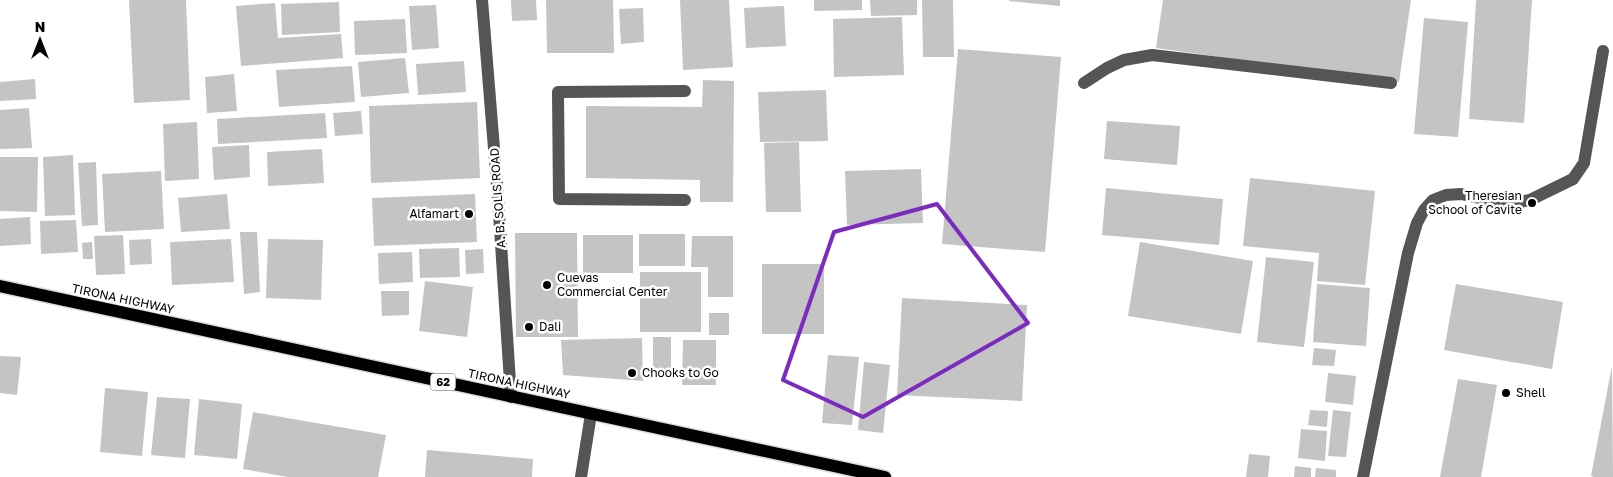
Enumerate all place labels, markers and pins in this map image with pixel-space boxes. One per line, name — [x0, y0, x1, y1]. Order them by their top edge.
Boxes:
place label: Theresian School of Cavite — [1428, 188, 1522, 217]
marker: Theresian School of Cavite — [1526, 197, 1538, 209]
place label: Alfamart — [410, 206, 459, 221]
marker: Alfamart — [463, 208, 475, 220]
place label: Cuevas Commercial Center — [557, 270, 668, 299]
marker: Cuevas Commercial Center — [541, 279, 553, 291]
place label: Dali — [539, 319, 561, 334]
marker: Dali — [523, 321, 535, 333]
place label: Chooks to Go — [642, 365, 719, 380]
marker: Chooks to Go — [626, 367, 638, 379]
place label: Shell — [1516, 385, 1546, 400]
marker: Shell — [1500, 387, 1512, 399]

